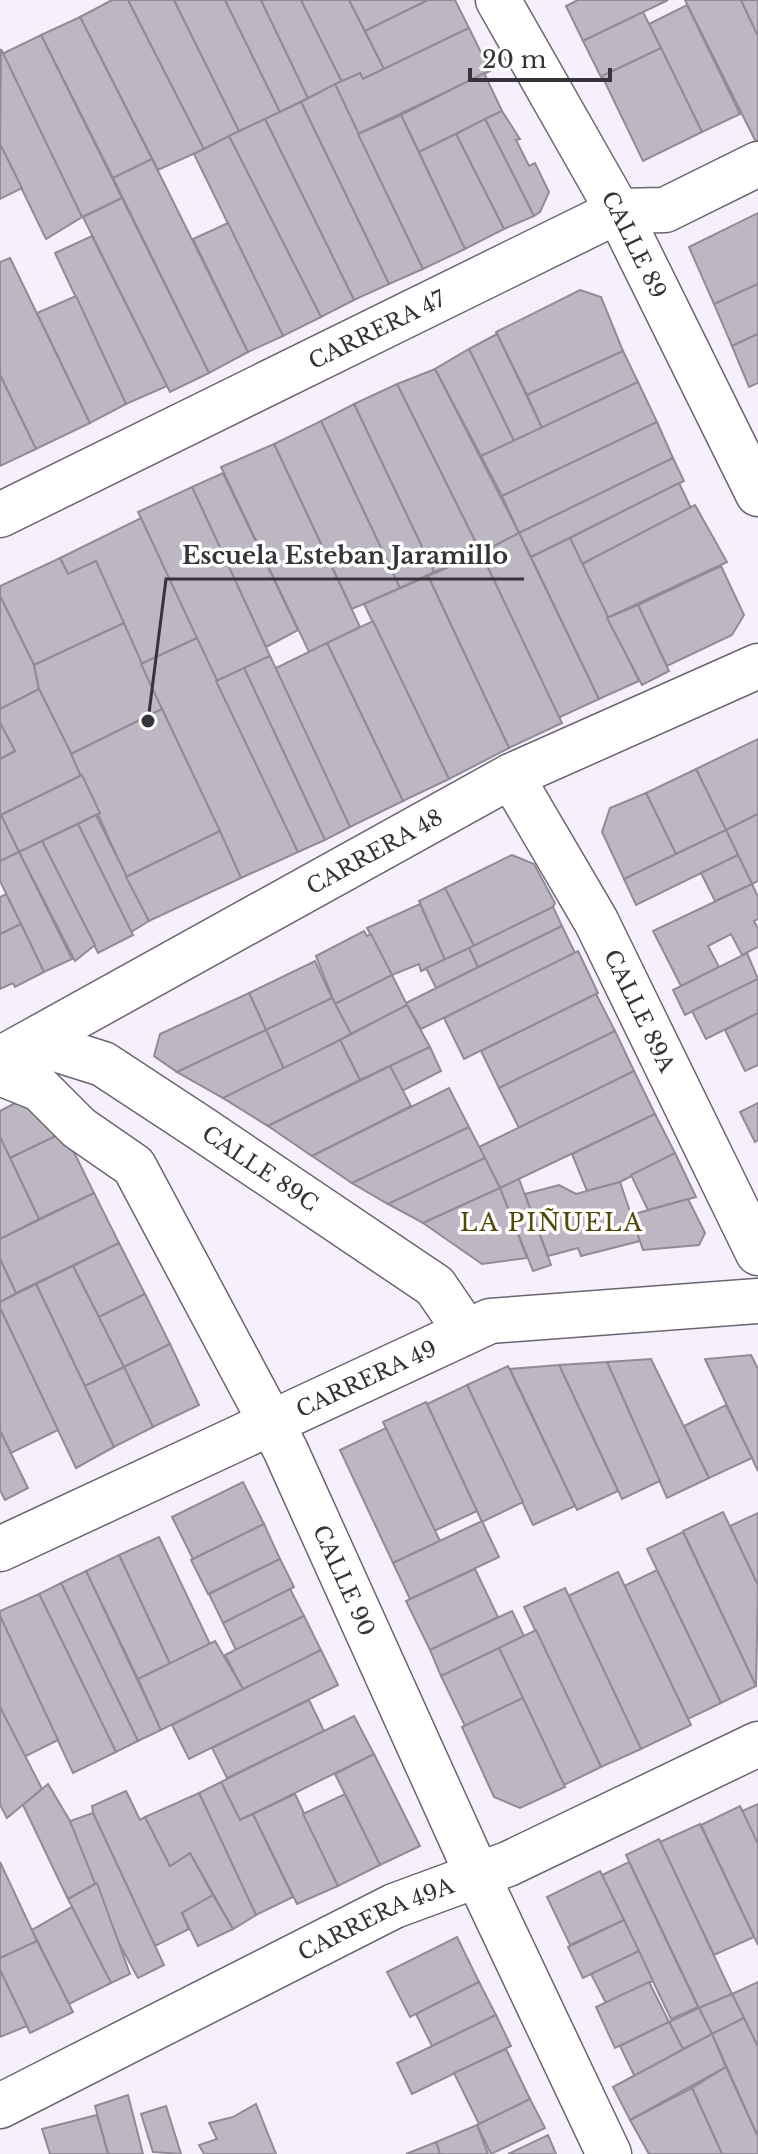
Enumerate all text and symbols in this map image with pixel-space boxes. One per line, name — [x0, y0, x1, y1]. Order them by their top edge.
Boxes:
scale bar — [470, 32, 610, 82]
text: 20 m — [482, 45, 547, 74]
street label: CALLE 89 — [596, 186, 672, 303]
street label: CARRERA 47 — [304, 284, 451, 375]
callout: Escuela Esteban Jaramillo — [166, 531, 524, 579]
text: Escuela Esteban Jaramillo — [182, 541, 508, 570]
street label: CARRERA 48 — [302, 803, 447, 900]
street label: CALLE 89A — [599, 945, 682, 1077]
street label: CALLE 89C — [197, 1120, 323, 1217]
district label: LA PIÑUELA — [460, 1208, 644, 1237]
street label: CARRERA 49 — [292, 1334, 441, 1423]
street label: CALLE 90 — [308, 1521, 381, 1640]
street label: CARRERA 49A — [293, 1871, 458, 1966]

